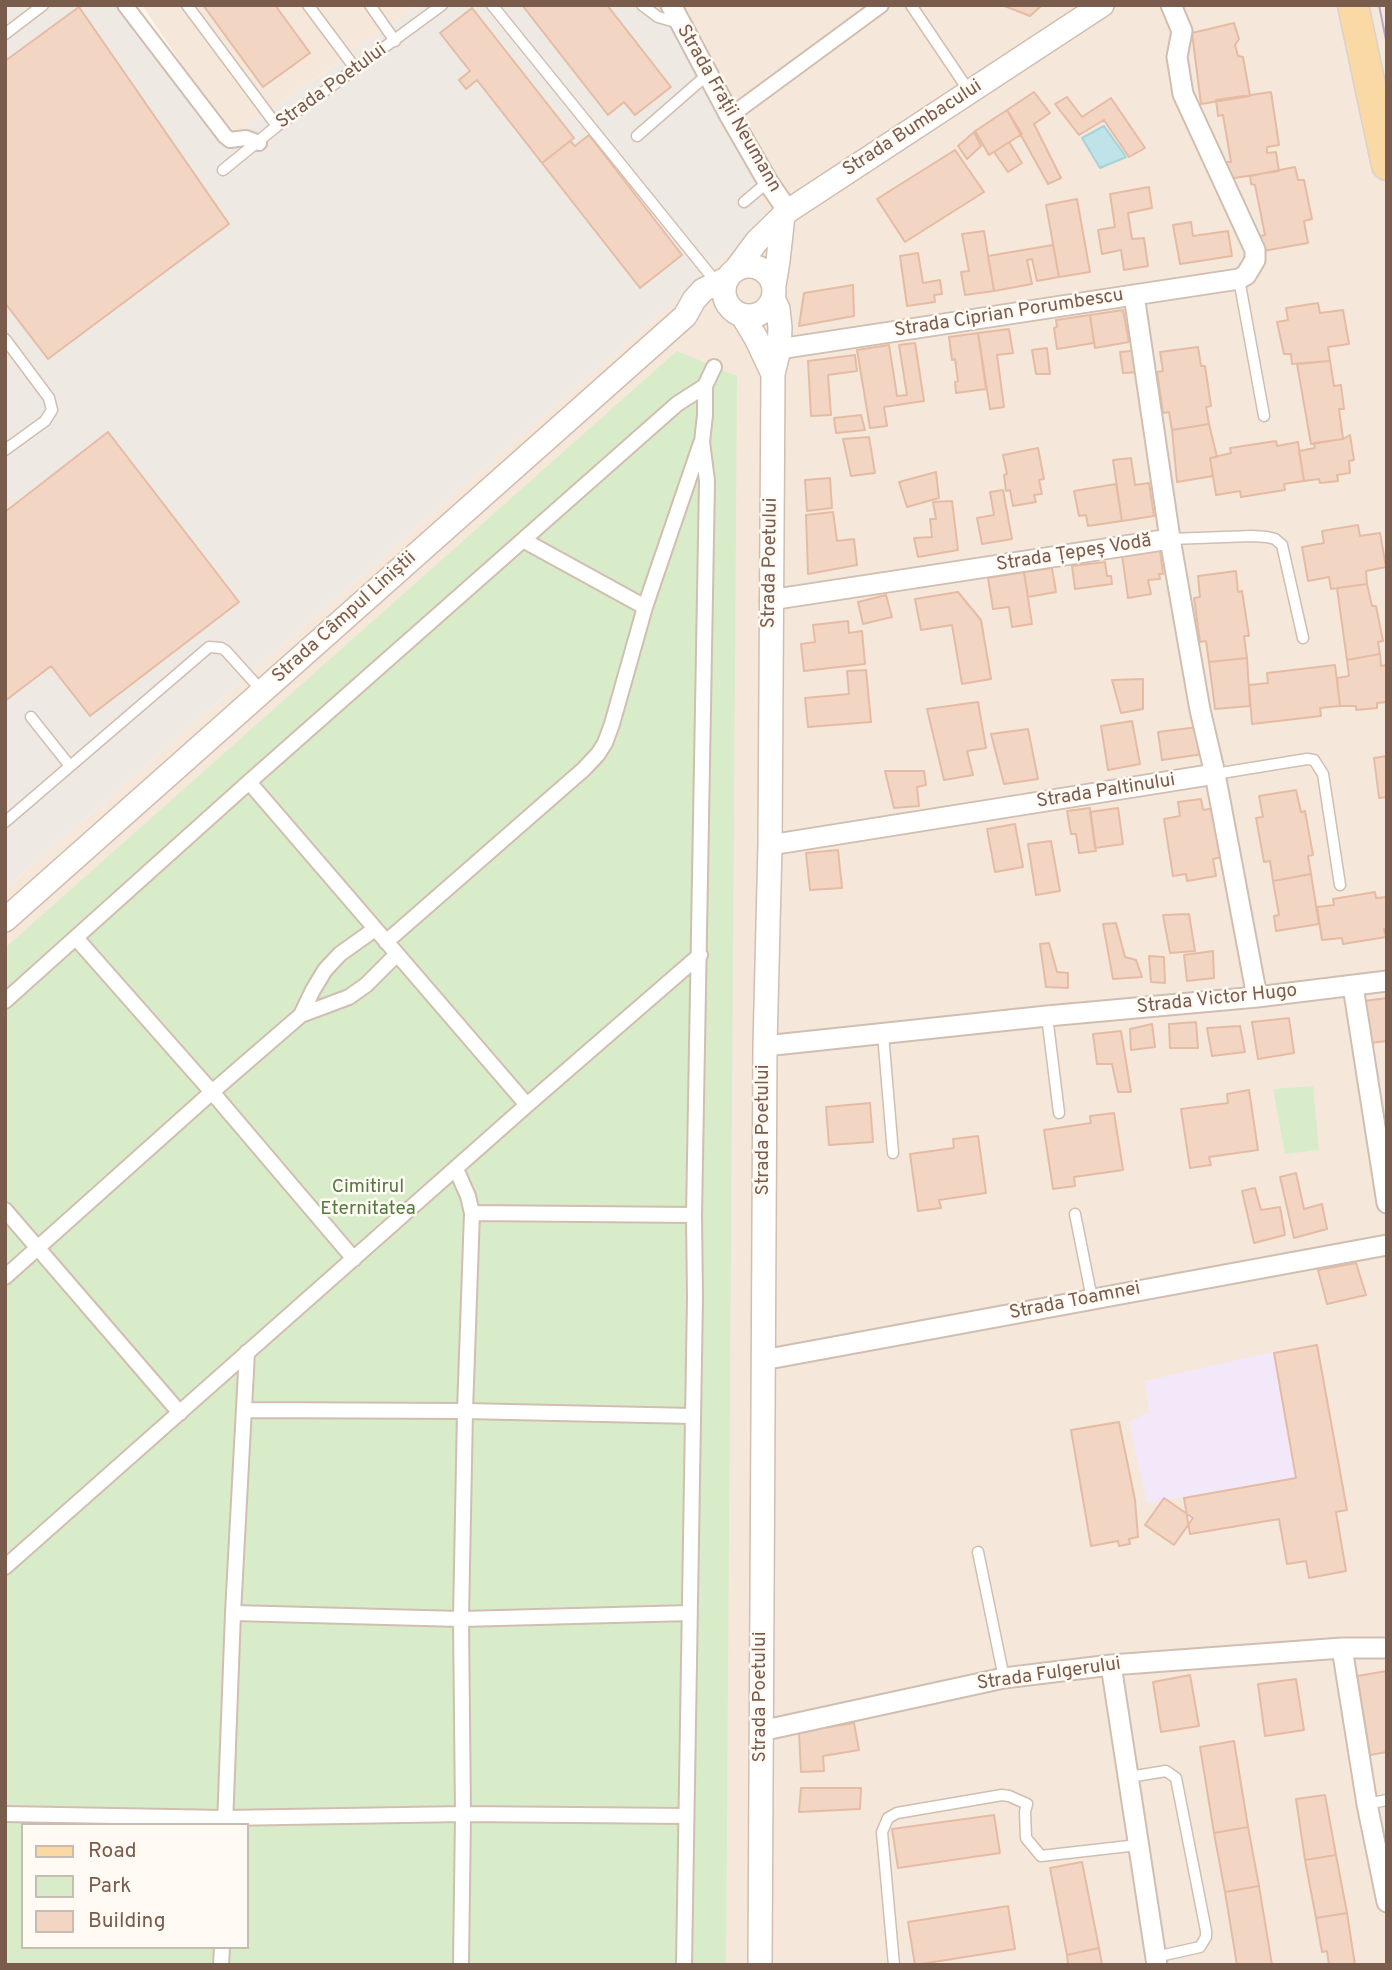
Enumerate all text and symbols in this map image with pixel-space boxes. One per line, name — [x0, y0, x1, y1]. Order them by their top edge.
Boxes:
street label: Strada Frații Neumann — [671, 21, 785, 197]
street label: Strada Poetului — [272, 39, 392, 135]
street label: Strada Bumbacului — [839, 76, 987, 182]
street label: Strada Ciprian Porumbescu — [893, 285, 1125, 343]
street label: Strada Poetului — [758, 497, 784, 629]
street label: Strada Țepeș Vodă — [995, 531, 1153, 577]
street label: Strada Câmpul Liniștii — [268, 547, 422, 689]
street label: Strada Paltinului — [1035, 770, 1177, 814]
street label: Strada Victor Hugo — [1136, 980, 1298, 1020]
street label: Strada Poetului — [753, 1065, 775, 1195]
park label: Cimitirul Eternitatea — [320, 1177, 416, 1221]
street label: Strada Toamnei — [1008, 1278, 1142, 1326]
street label: Strada Poetului — [750, 1632, 772, 1762]
street label: Strada Fulgerului — [976, 1654, 1122, 1696]
legend — [21, 1823, 248, 1949]
text: Road — [88, 1838, 137, 1865]
text: Park — [88, 1873, 131, 1900]
text: Building — [88, 1908, 166, 1935]

